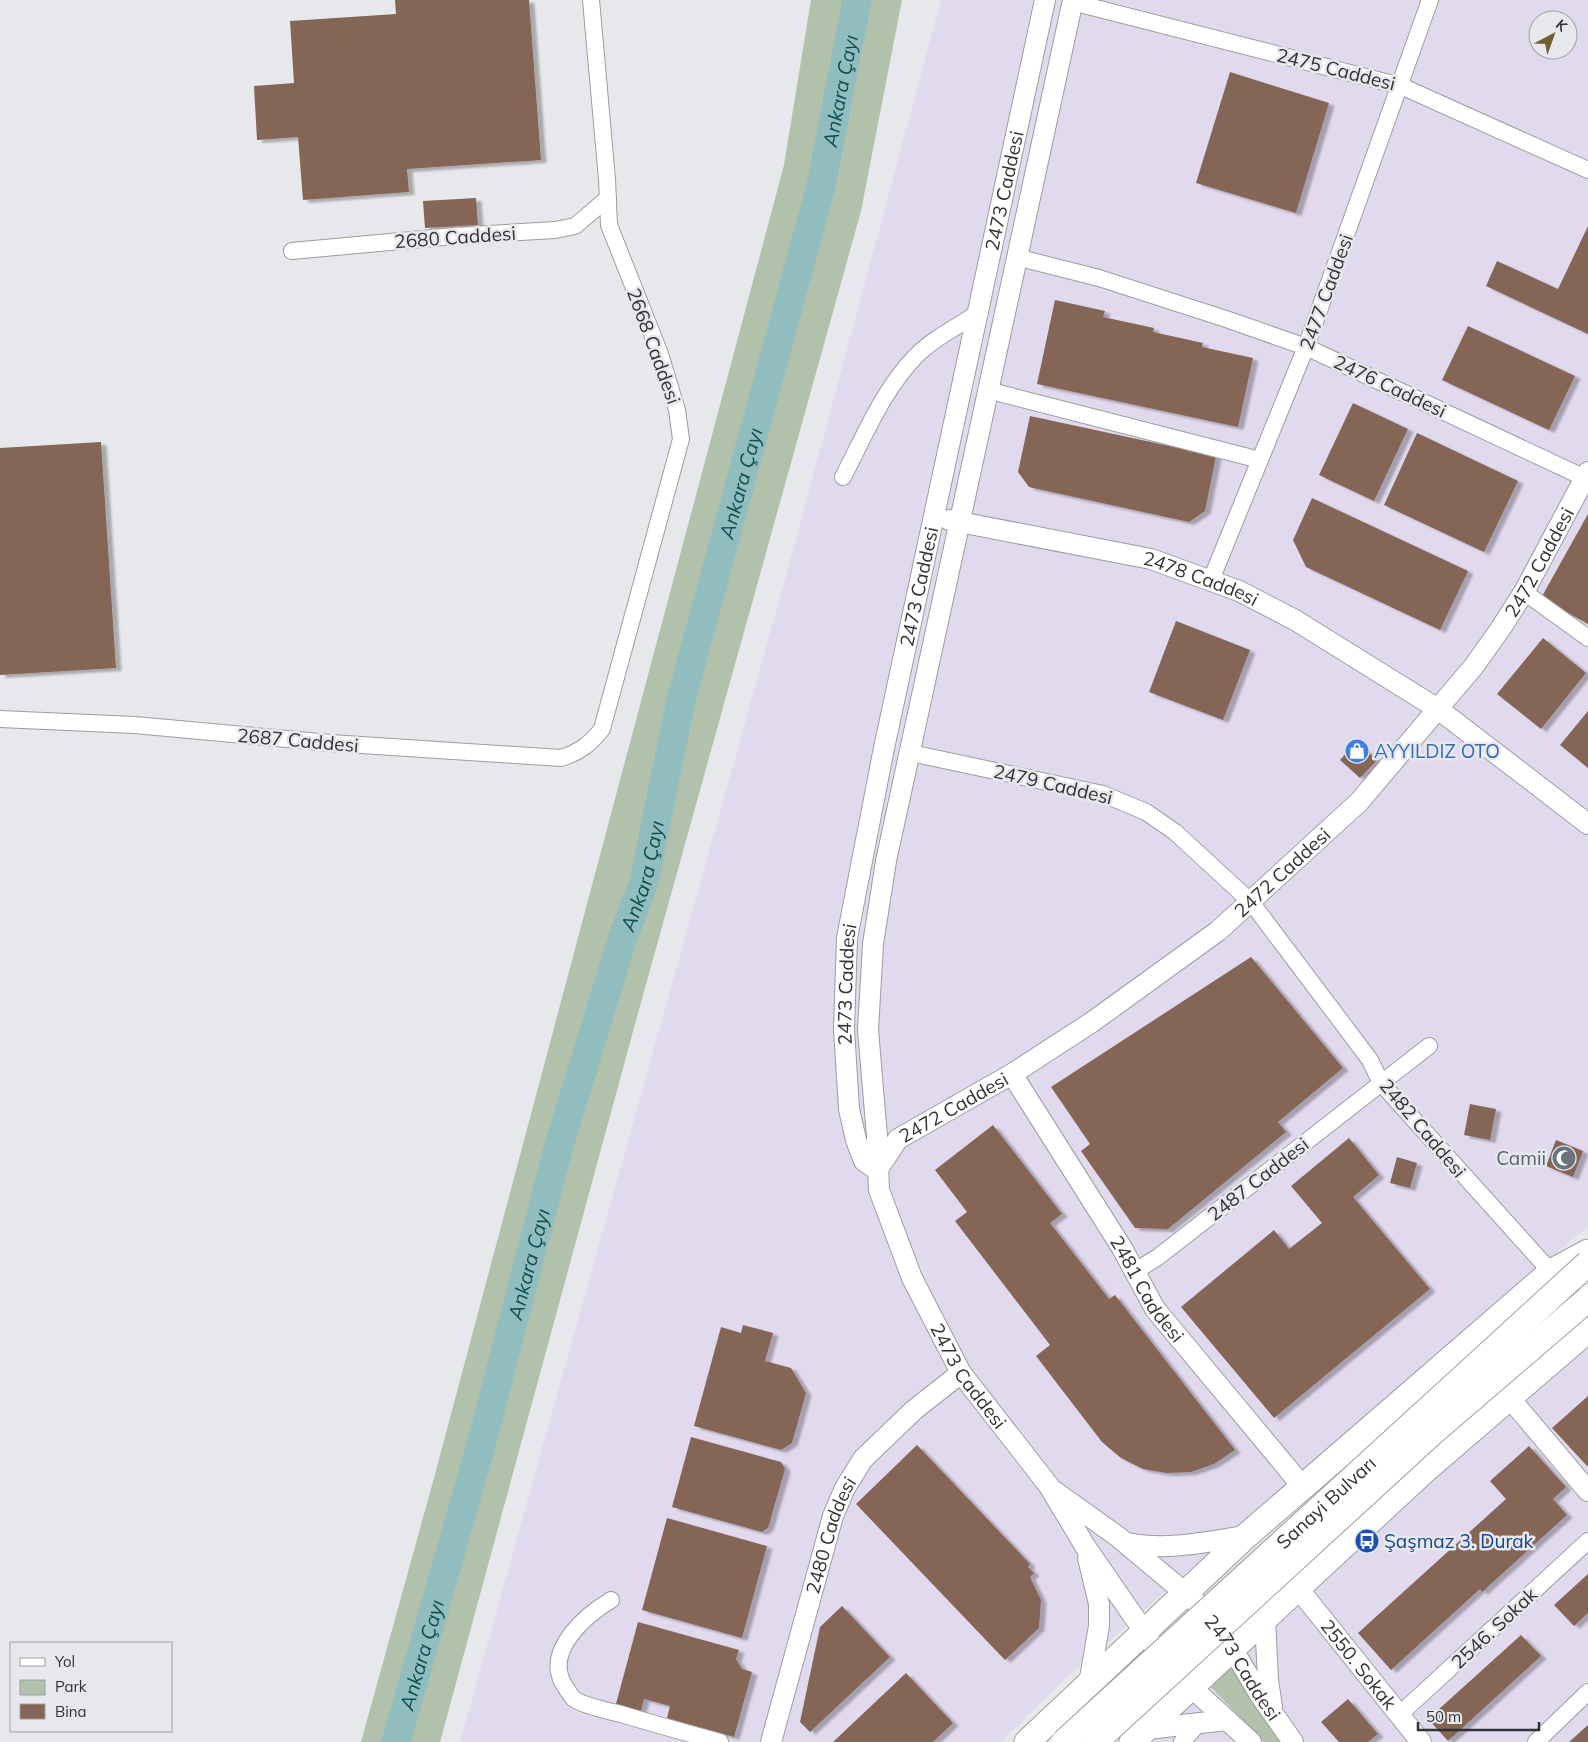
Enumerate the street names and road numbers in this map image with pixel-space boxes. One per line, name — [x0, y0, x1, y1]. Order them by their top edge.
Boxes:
street label: 2475 Caddesi — [1274, 43, 1398, 95]
street label: 2473 Caddesi — [979, 129, 1029, 253]
street label: 2680 Caddesi — [393, 221, 517, 253]
street label: 2477 Caddesi — [1294, 231, 1358, 353]
street label: 2668 Caddesi — [622, 285, 686, 407]
street label: 2476 Caddesi — [1330, 349, 1450, 423]
street label: 2472 Caddesi — [1499, 503, 1579, 622]
street label: 2473 Caddesi — [894, 524, 943, 649]
street label: 2478 Caddesi — [1141, 546, 1263, 611]
street label: 2687 Caddesi — [236, 723, 360, 757]
street label: 2479 Caddesi — [991, 759, 1115, 809]
street label: 2472 Caddesi — [1229, 822, 1335, 922]
street label: 2473 Caddesi — [832, 921, 862, 1046]
street label: 2472 Caddesi — [895, 1067, 1012, 1148]
street label: 2482 Caddesi — [1375, 1074, 1471, 1182]
street label: 2487 Caddesi — [1203, 1132, 1313, 1226]
street label: 2481 Caddesi — [1105, 1231, 1190, 1347]
street label: 2473 Caddesi — [925, 1319, 1012, 1434]
street label: Sanayi Bulvarı — [1271, 1451, 1381, 1554]
street label: 2480 Caddesi — [800, 1472, 861, 1597]
street label: 2546. Sokak — [1446, 1582, 1542, 1674]
street label: 2473 Caddesi — [1199, 1609, 1286, 1725]
street label: 2550. Sokak — [1316, 1614, 1402, 1714]

